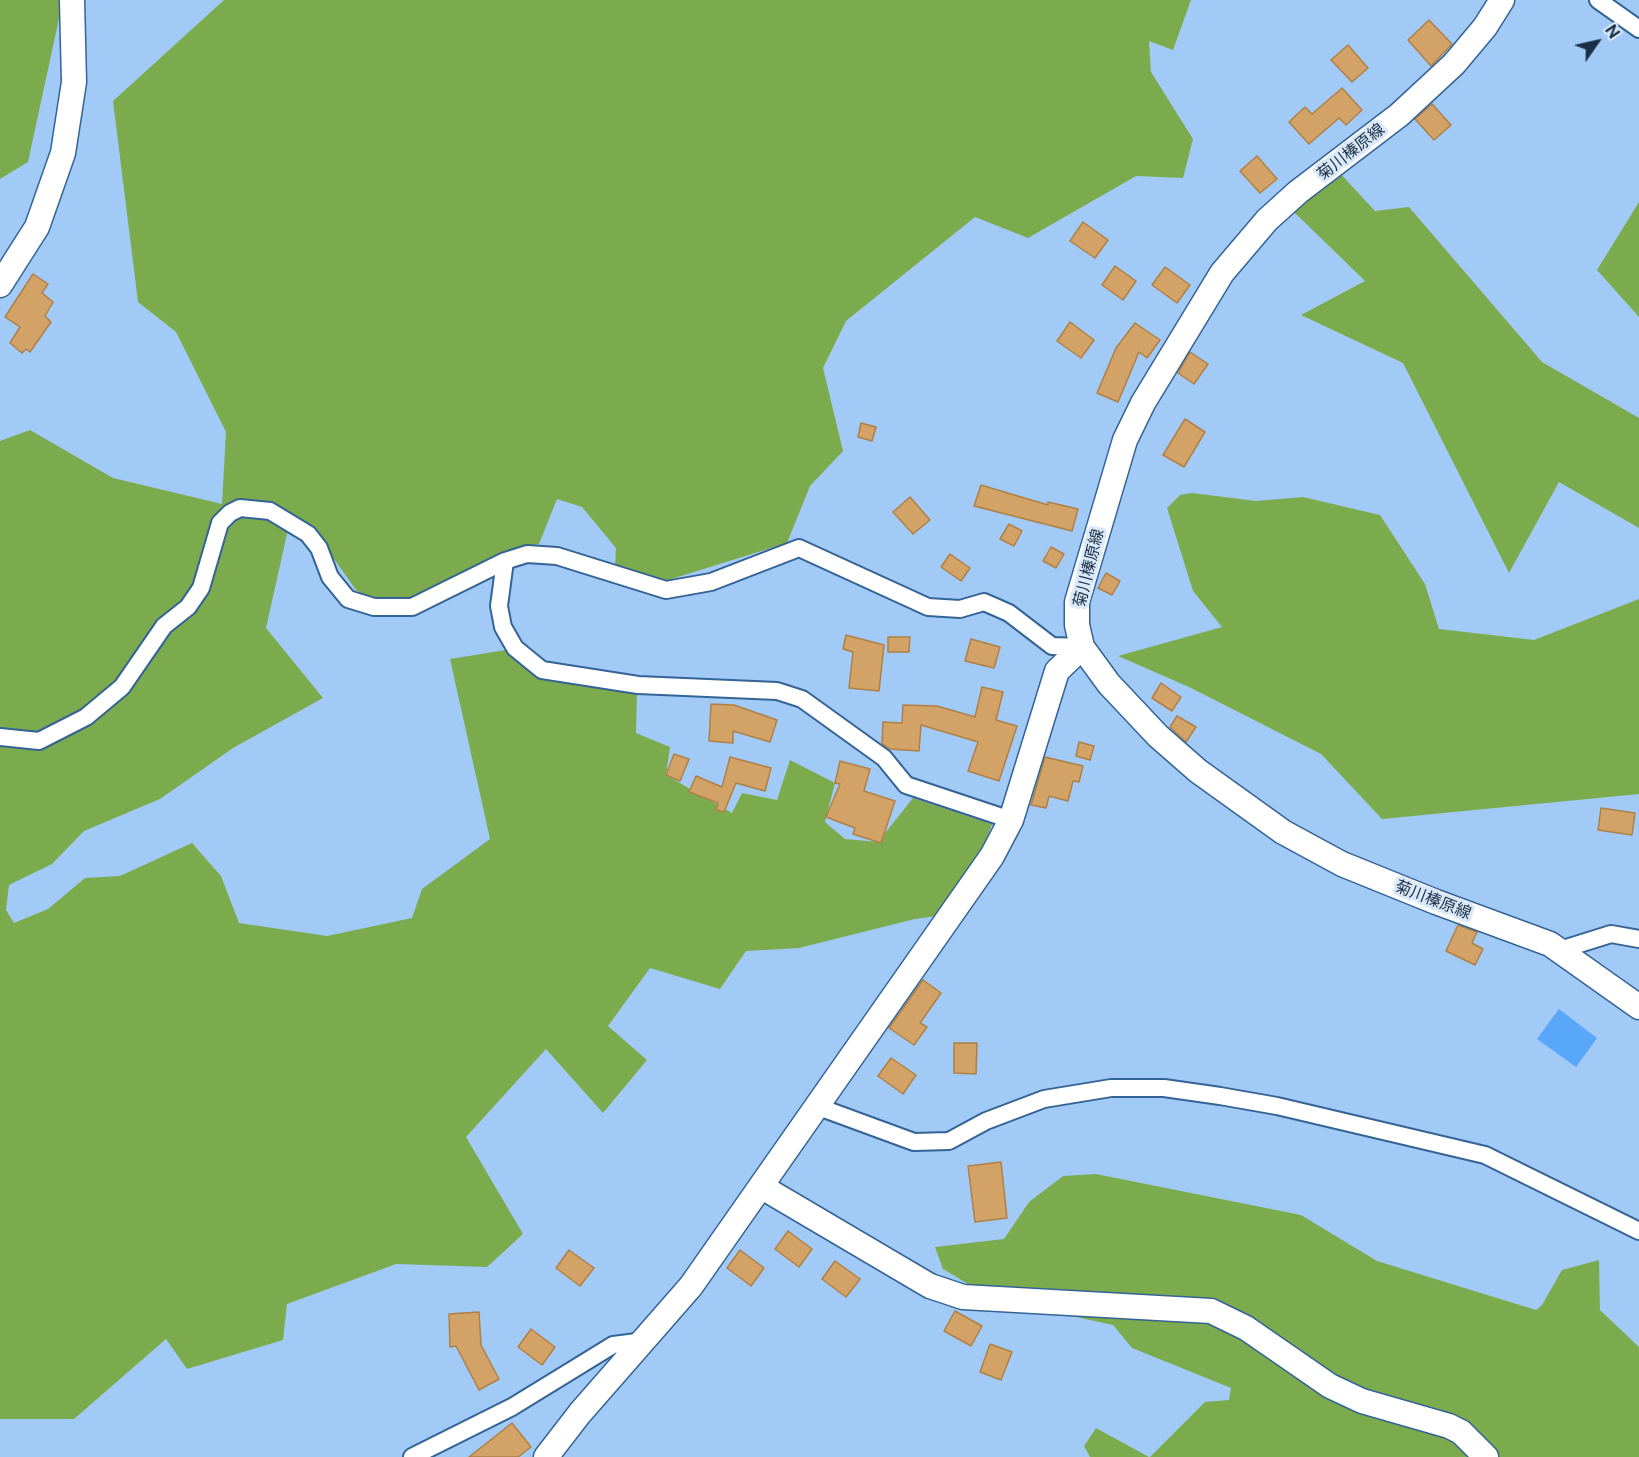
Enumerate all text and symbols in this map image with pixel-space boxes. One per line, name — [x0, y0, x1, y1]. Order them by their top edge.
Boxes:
north arrow — [1567, 12, 1627, 72]
text: N — [1601, 21, 1624, 42]
street label: 菊川榛原線 — [1314, 120, 1388, 184]
street label: 菊川榛原線 — [1070, 527, 1108, 609]
street label: 菊川榛原線 — [1392, 877, 1474, 923]

